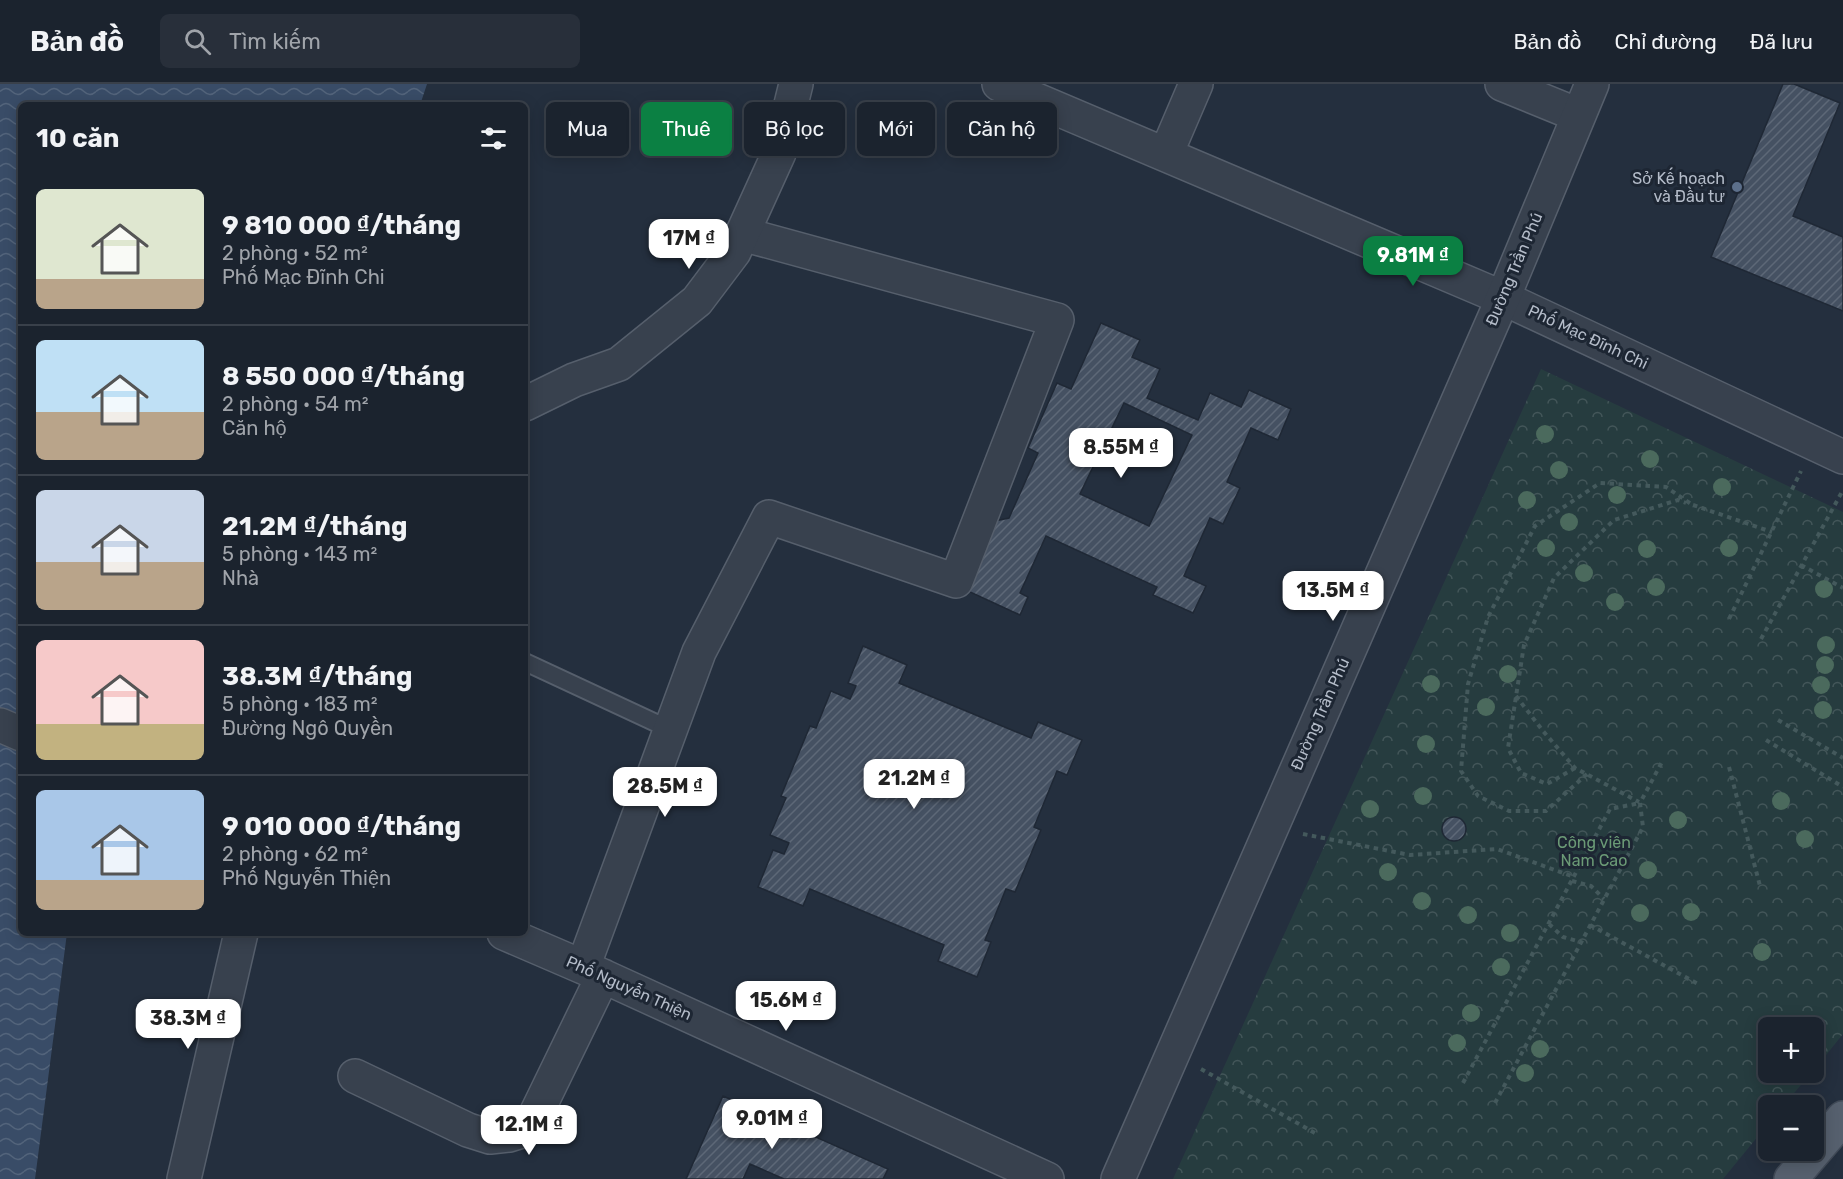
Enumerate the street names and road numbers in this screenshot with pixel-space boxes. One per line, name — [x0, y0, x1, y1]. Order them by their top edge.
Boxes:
street label: Đường Trần Phú — [1480, 209, 1546, 328]
street label: Phố Mạc Đĩnh Chi — [1525, 300, 1652, 373]
street label: Đường Trần Phú — [1285, 654, 1353, 773]
street label: Phố Nguyễn Thiện — [563, 951, 695, 1024]

